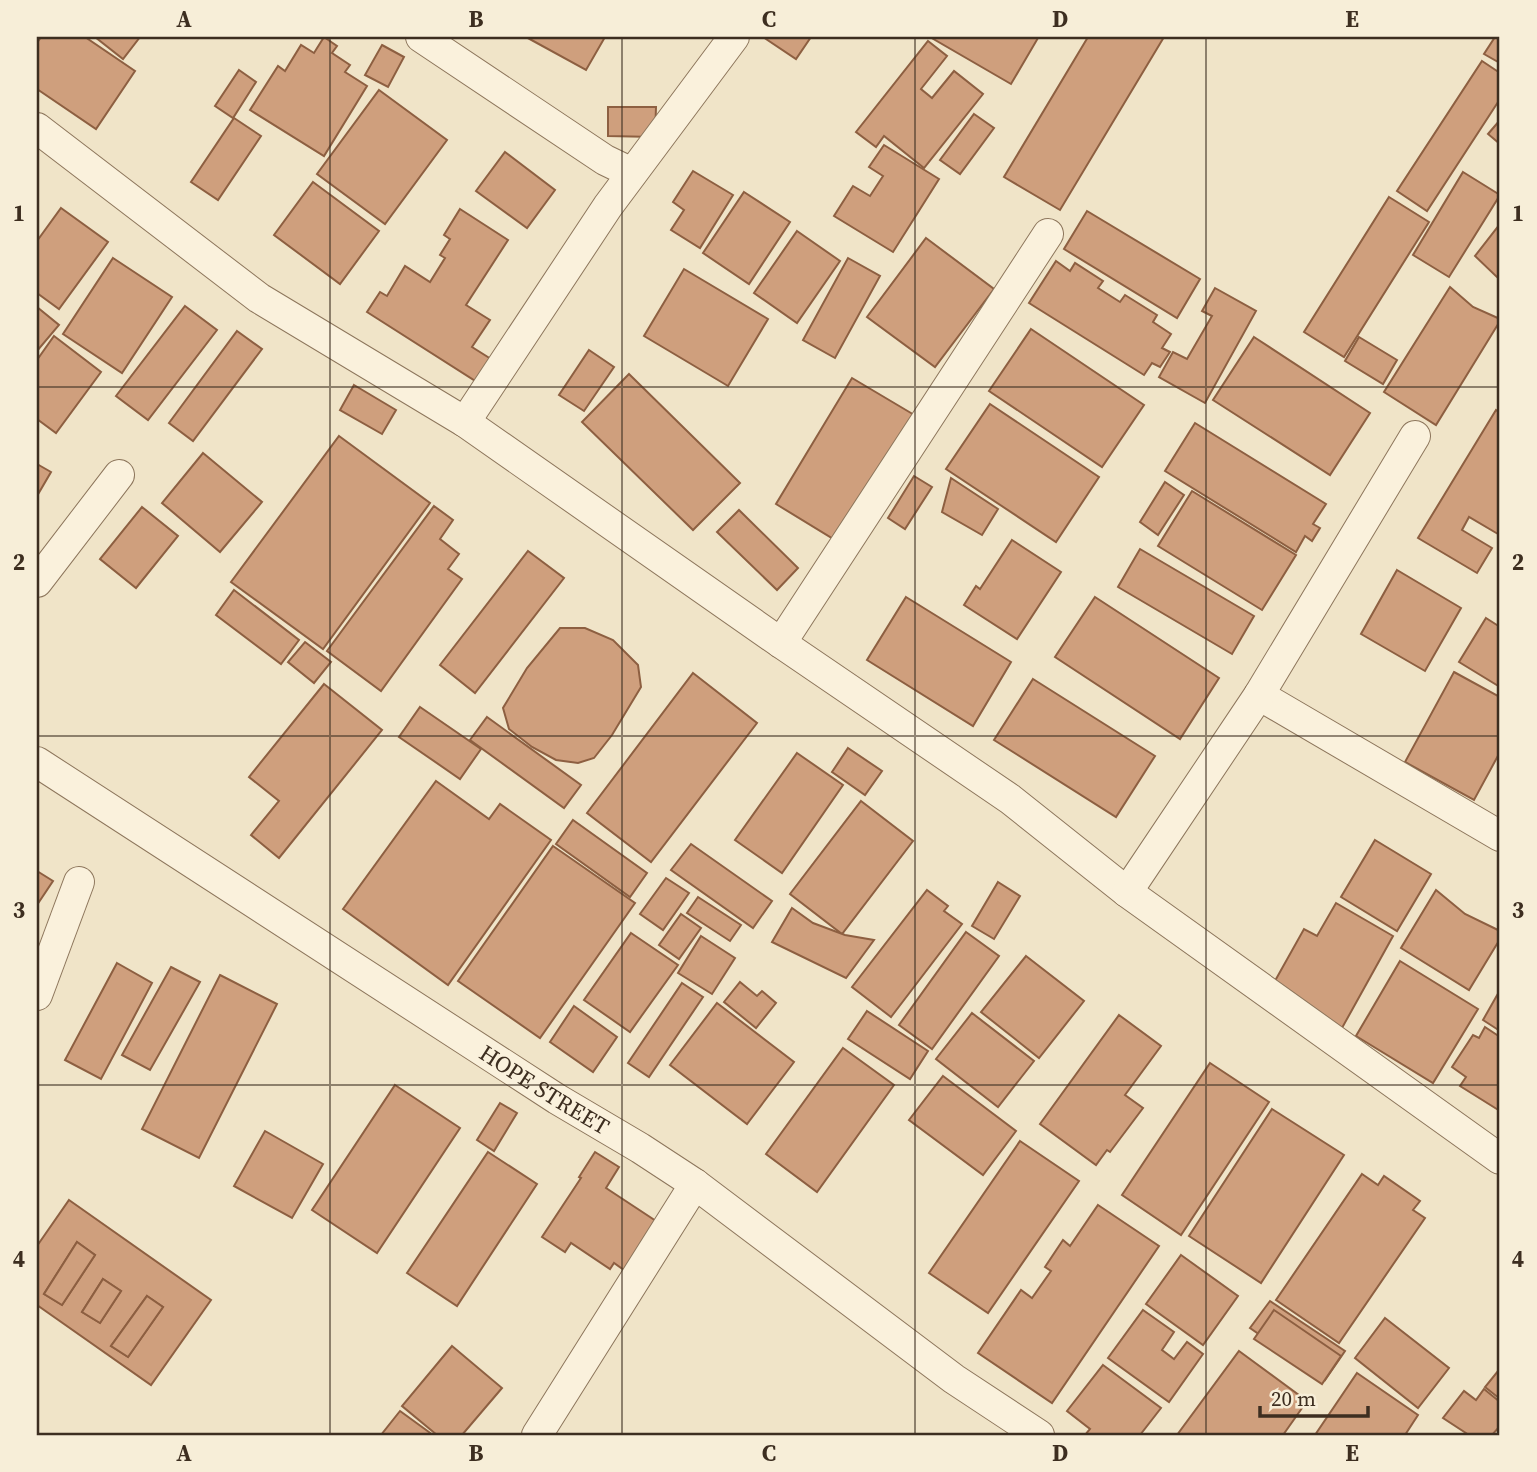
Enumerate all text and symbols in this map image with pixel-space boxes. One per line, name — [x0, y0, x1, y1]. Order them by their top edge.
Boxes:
text: A — [176, 3, 192, 35]
text: B — [469, 3, 484, 35]
text: C — [762, 3, 776, 35]
text: D — [1052, 3, 1068, 35]
text: E — [1345, 3, 1359, 35]
text: 1 — [13, 197, 25, 229]
text: 1 — [1512, 197, 1524, 229]
text: 2 — [13, 546, 25, 578]
text: 2 — [1512, 546, 1524, 578]
text: 3 — [13, 894, 25, 926]
text: 3 — [1512, 894, 1524, 926]
street label: HOPE STREET — [473, 1037, 615, 1142]
text: 4 — [13, 1243, 25, 1275]
text: 4 — [1512, 1243, 1524, 1275]
scale bar — [1260, 1374, 1369, 1418]
text: 20 m — [1271, 1384, 1316, 1413]
text: A — [176, 1437, 192, 1469]
text: B — [469, 1437, 484, 1469]
text: C — [762, 1437, 776, 1469]
text: D — [1052, 1437, 1068, 1469]
text: E — [1345, 1437, 1359, 1469]

